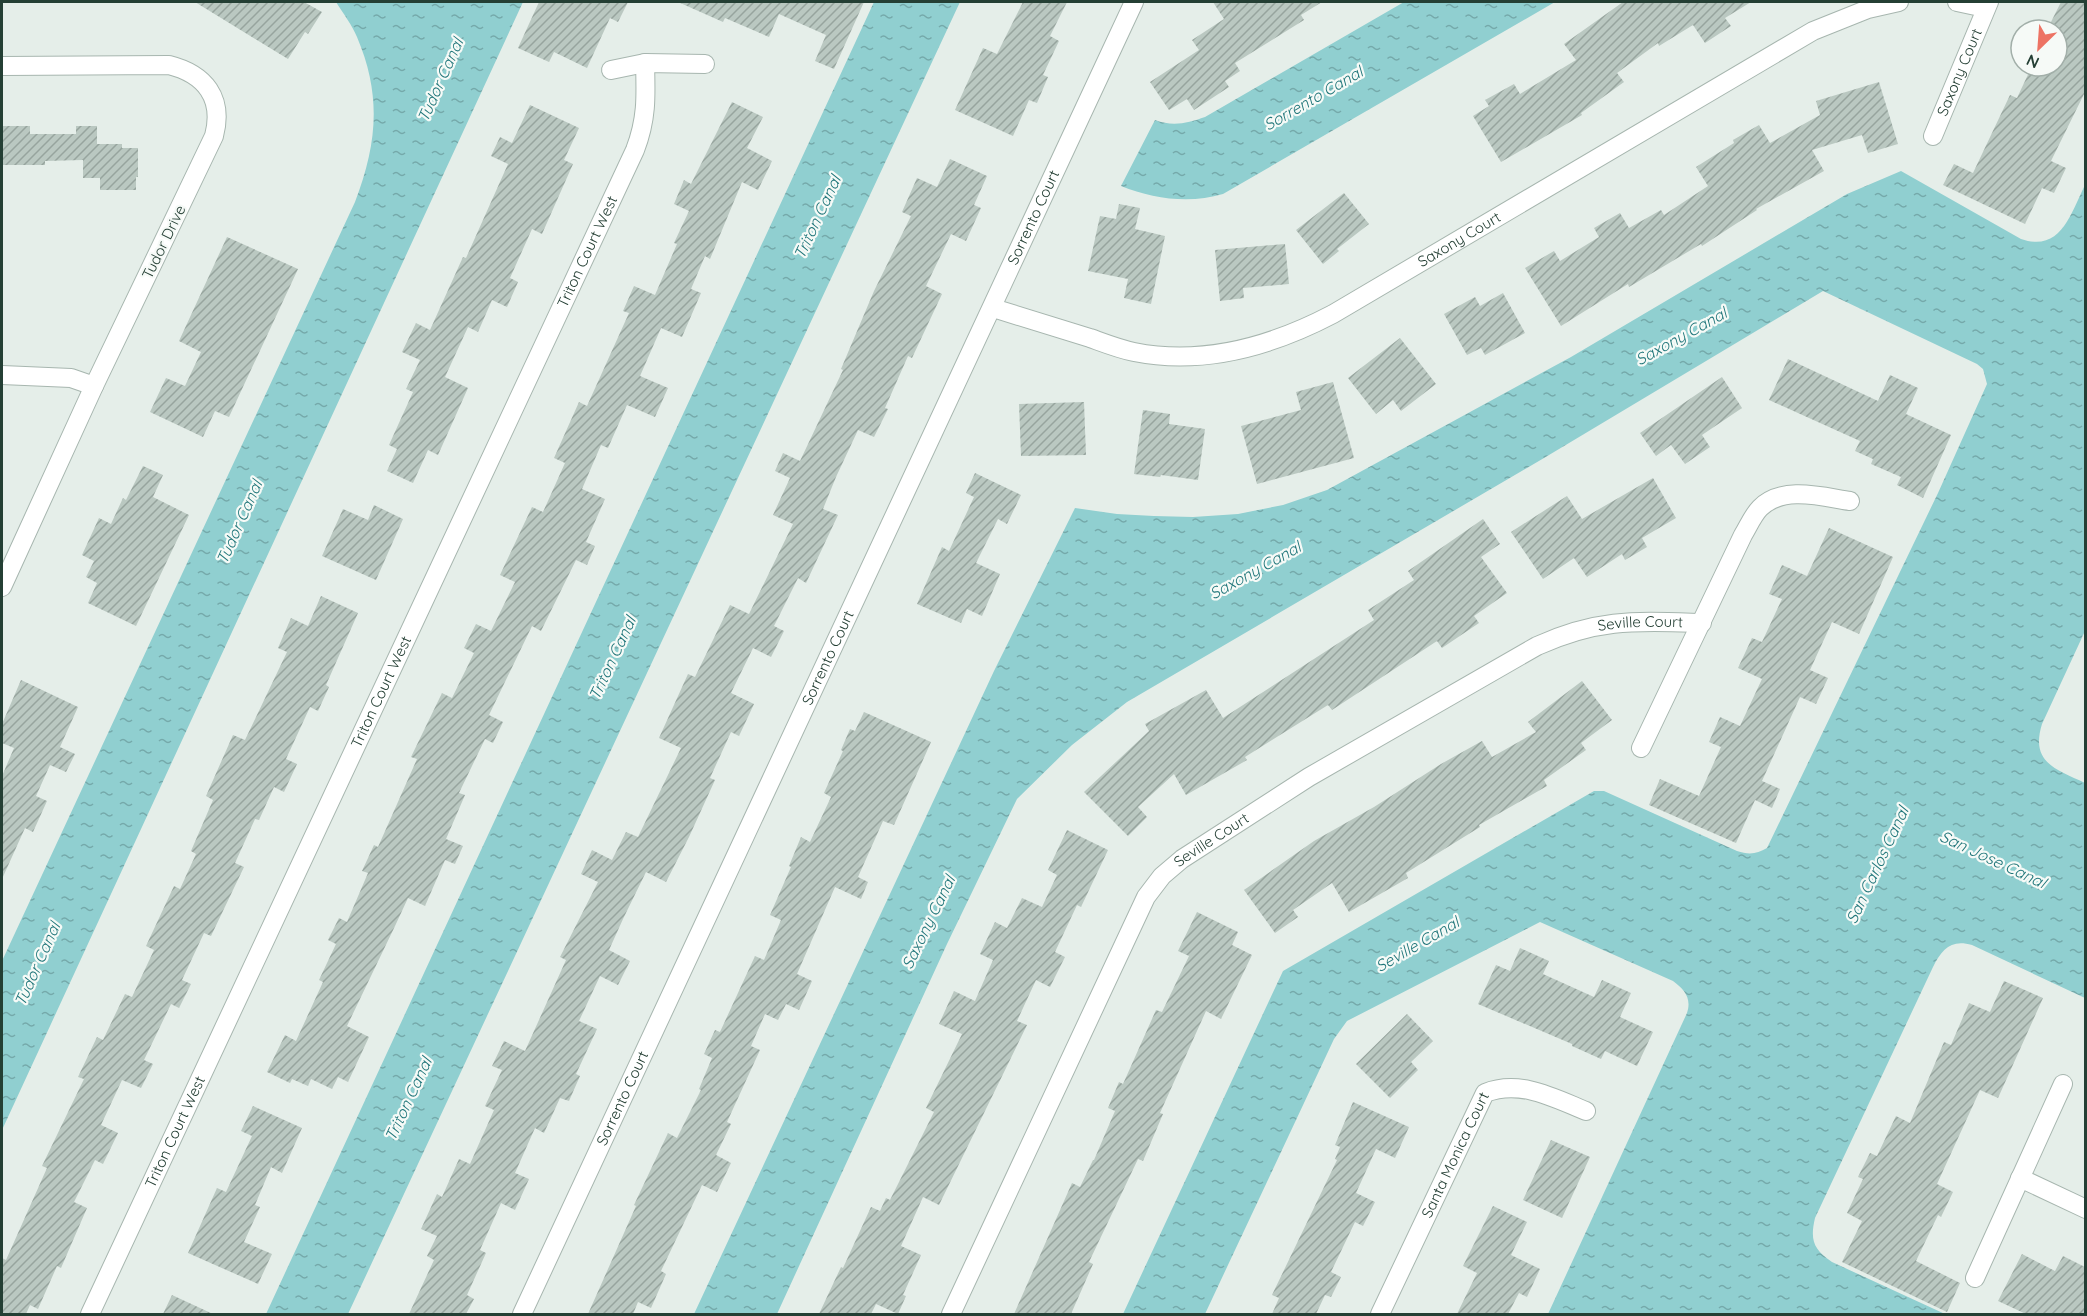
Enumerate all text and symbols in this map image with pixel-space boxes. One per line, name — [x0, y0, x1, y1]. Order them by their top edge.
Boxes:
north arrow — [2009, 18, 2069, 78]
street label: Saxony Court — [1932, 25, 1986, 119]
water label: Tudor Canal — [413, 33, 468, 125]
text: N — [2023, 50, 2042, 73]
water label: Sorrento Canal — [1260, 60, 1368, 134]
street label: Sorrento Court — [1003, 167, 1063, 268]
water label: Triton Canal — [789, 170, 846, 262]
street label: Triton Court West — [553, 193, 621, 310]
street label: Tudor Drive — [137, 202, 190, 282]
street label: Saxony Court — [1414, 207, 1504, 271]
water label: Saxony Canal — [1632, 302, 1732, 369]
water label: Tudor Canal — [212, 475, 267, 567]
water label: Saxony Canal — [1206, 536, 1306, 603]
street label: Sorrento Court — [797, 607, 858, 708]
water label: Triton Canal — [584, 611, 641, 703]
street label: Seville Court — [1596, 612, 1683, 635]
street label: Triton Court West — [347, 633, 415, 751]
water label: San Carlos Canal — [1841, 801, 1914, 927]
street label: Seville Court — [1170, 808, 1252, 871]
water label: San Jose Canal — [1937, 826, 2051, 893]
water label: Saxony Canal — [897, 870, 960, 972]
water label: Seville Canal — [1372, 911, 1464, 976]
water label: Tudor Canal — [10, 917, 65, 1009]
street label: Sorrento Court — [592, 1048, 652, 1148]
water label: Triton Canal — [380, 1052, 437, 1144]
street label: Triton Court West — [140, 1073, 209, 1191]
street label: Santa Monica Court — [1417, 1089, 1493, 1221]

